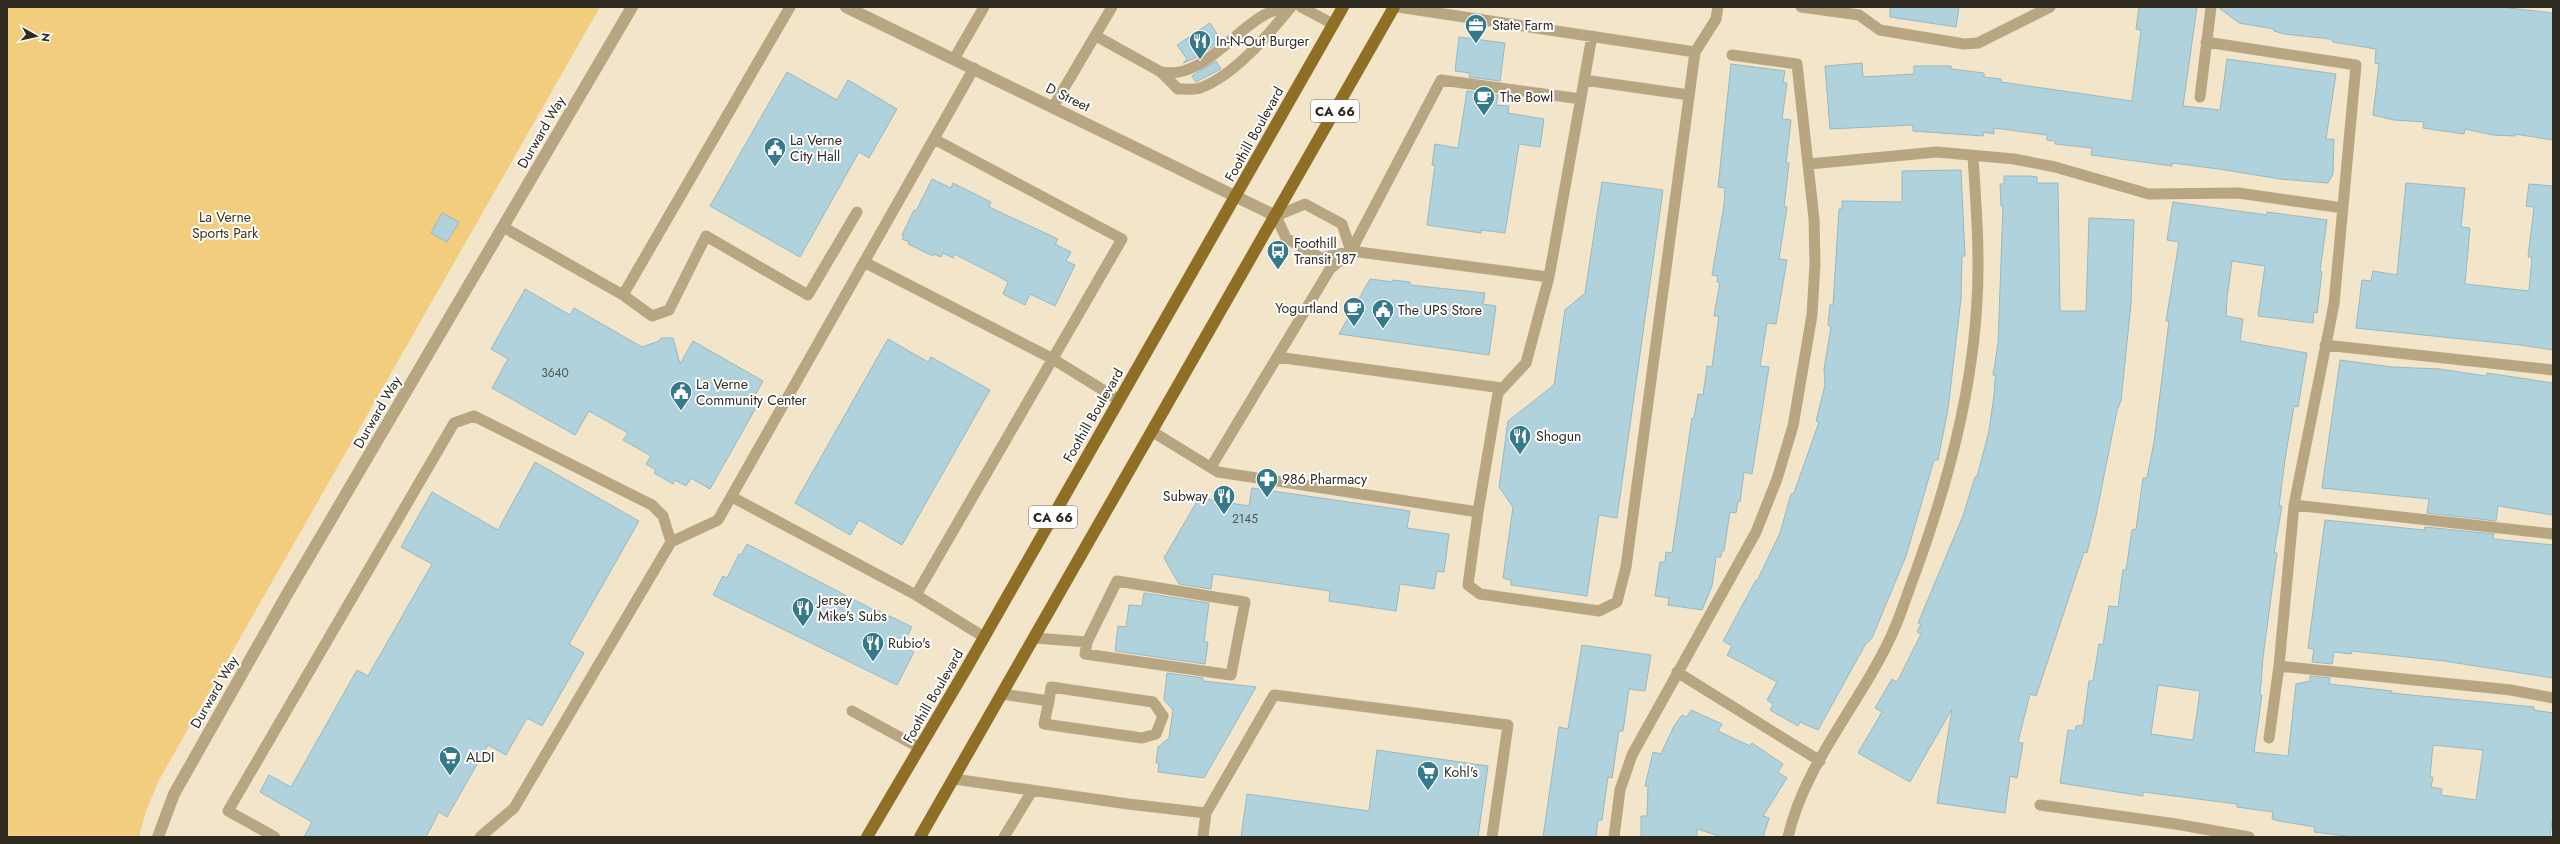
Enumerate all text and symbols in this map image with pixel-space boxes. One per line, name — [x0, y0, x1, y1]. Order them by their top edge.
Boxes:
office icon: State Farm — [1463, 12, 1489, 45]
place label: State Farm — [1492, 15, 1554, 35]
north arrow — [16, 16, 56, 56]
restaurant icon: In-N-Out Burger — [1187, 28, 1213, 61]
place label: In-N-Out Burger — [1216, 31, 1309, 51]
text: N — [37, 32, 54, 43]
street label: D Street — [1042, 78, 1094, 117]
street label: Foothill Boulevard — [1220, 83, 1288, 185]
cafe icon: The Bowl — [1471, 84, 1497, 117]
place label: The Bowl — [1500, 87, 1553, 107]
street label: Durward Way — [512, 91, 570, 172]
road number: CA 66 — [1311, 100, 1359, 122]
place label: La Verne City Hall — [790, 130, 842, 166]
public building icon: La Verne City Hall — [762, 135, 788, 168]
park label: La Verne Sports Park — [192, 207, 259, 243]
place label: Foothill Transit 187 — [1294, 233, 1357, 269]
bus stop icon: Foothill Transit 187 — [1265, 238, 1291, 271]
cafe icon: Yogurtland — [1341, 295, 1367, 328]
public building icon: The UPS Store — [1370, 297, 1396, 330]
place label: Yogurtland — [1275, 298, 1338, 318]
place label: The UPS Store — [1398, 300, 1482, 320]
house number: 3640 — [541, 364, 569, 382]
street label: Foothill Boulevard — [1058, 364, 1128, 466]
street label: Durward Way — [348, 371, 406, 452]
place label: La Verne Community Center — [696, 374, 807, 410]
public building icon: La Verne Community Center — [668, 379, 694, 412]
restaurant icon: Shogun — [1507, 423, 1533, 456]
place label: Shogun — [1536, 426, 1581, 446]
pharmacy icon: 986 Pharmacy — [1254, 466, 1280, 499]
place label: 986 Pharmacy — [1282, 469, 1368, 489]
restaurant icon: Subway — [1211, 483, 1237, 516]
place label: Subway — [1163, 486, 1209, 506]
road number: CA 66 — [1029, 506, 1077, 528]
house number: 2145 — [1232, 510, 1258, 528]
place label: Jersey Mike's Subs — [816, 590, 887, 626]
restaurant icon: Jersey Mike's Subs — [790, 595, 816, 628]
restaurant icon: Rubio's — [860, 630, 886, 663]
place label: Rubio's — [888, 633, 931, 653]
street label: Foothill Boulevard — [898, 645, 968, 747]
street label: Durward Way — [185, 651, 243, 732]
supermarket icon: ALDI — [437, 744, 463, 777]
place label: ALDI — [466, 747, 495, 767]
supermarket icon: Kohl's — [1415, 759, 1441, 792]
place label: Kohl's — [1444, 762, 1478, 782]

